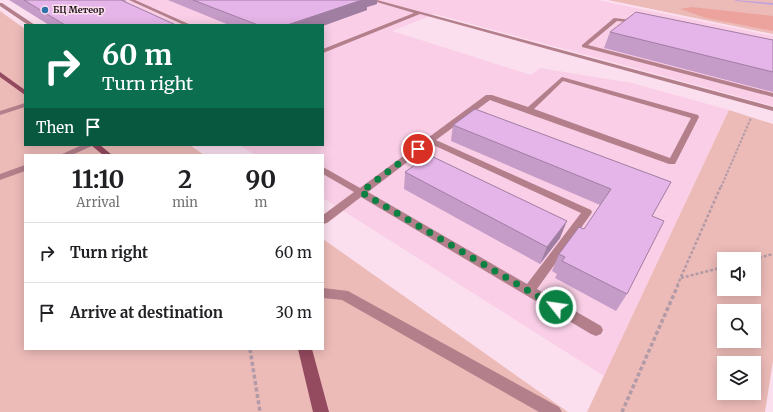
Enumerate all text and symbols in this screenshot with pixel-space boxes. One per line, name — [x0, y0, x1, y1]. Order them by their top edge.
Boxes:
place label: БЦ Метеор — [53, 4, 104, 15]
marker: БЦ Метеор — [40, 5, 50, 15]
text: 60 m — [102, 37, 172, 73]
icon: right — [36, 40, 88, 92]
text: Turn right — [102, 72, 193, 95]
icon: arrive — [82, 116, 104, 138]
text: Then — [36, 118, 74, 137]
pin — [401, 132, 435, 166]
icon: arrive — [407, 138, 429, 160]
text: 11:10 — [72, 164, 124, 195]
text: 2 — [178, 164, 192, 195]
text: 90 — [246, 164, 276, 195]
text: Arrival — [76, 194, 120, 211]
text: min — [172, 194, 198, 211]
text: m — [254, 194, 267, 211]
icon: right — [36, 242, 58, 264]
text: Turn right — [70, 243, 148, 262]
text: 60 m — [275, 243, 312, 262]
map controls — [717, 252, 761, 400]
button: sound — [717, 252, 761, 296]
position arrow — [535, 286, 577, 328]
icon: arrive — [36, 302, 58, 324]
text: Arrive at destination — [70, 303, 223, 322]
text: 30 m — [275, 303, 312, 322]
button: search — [717, 304, 761, 348]
button: layers — [717, 356, 761, 400]

